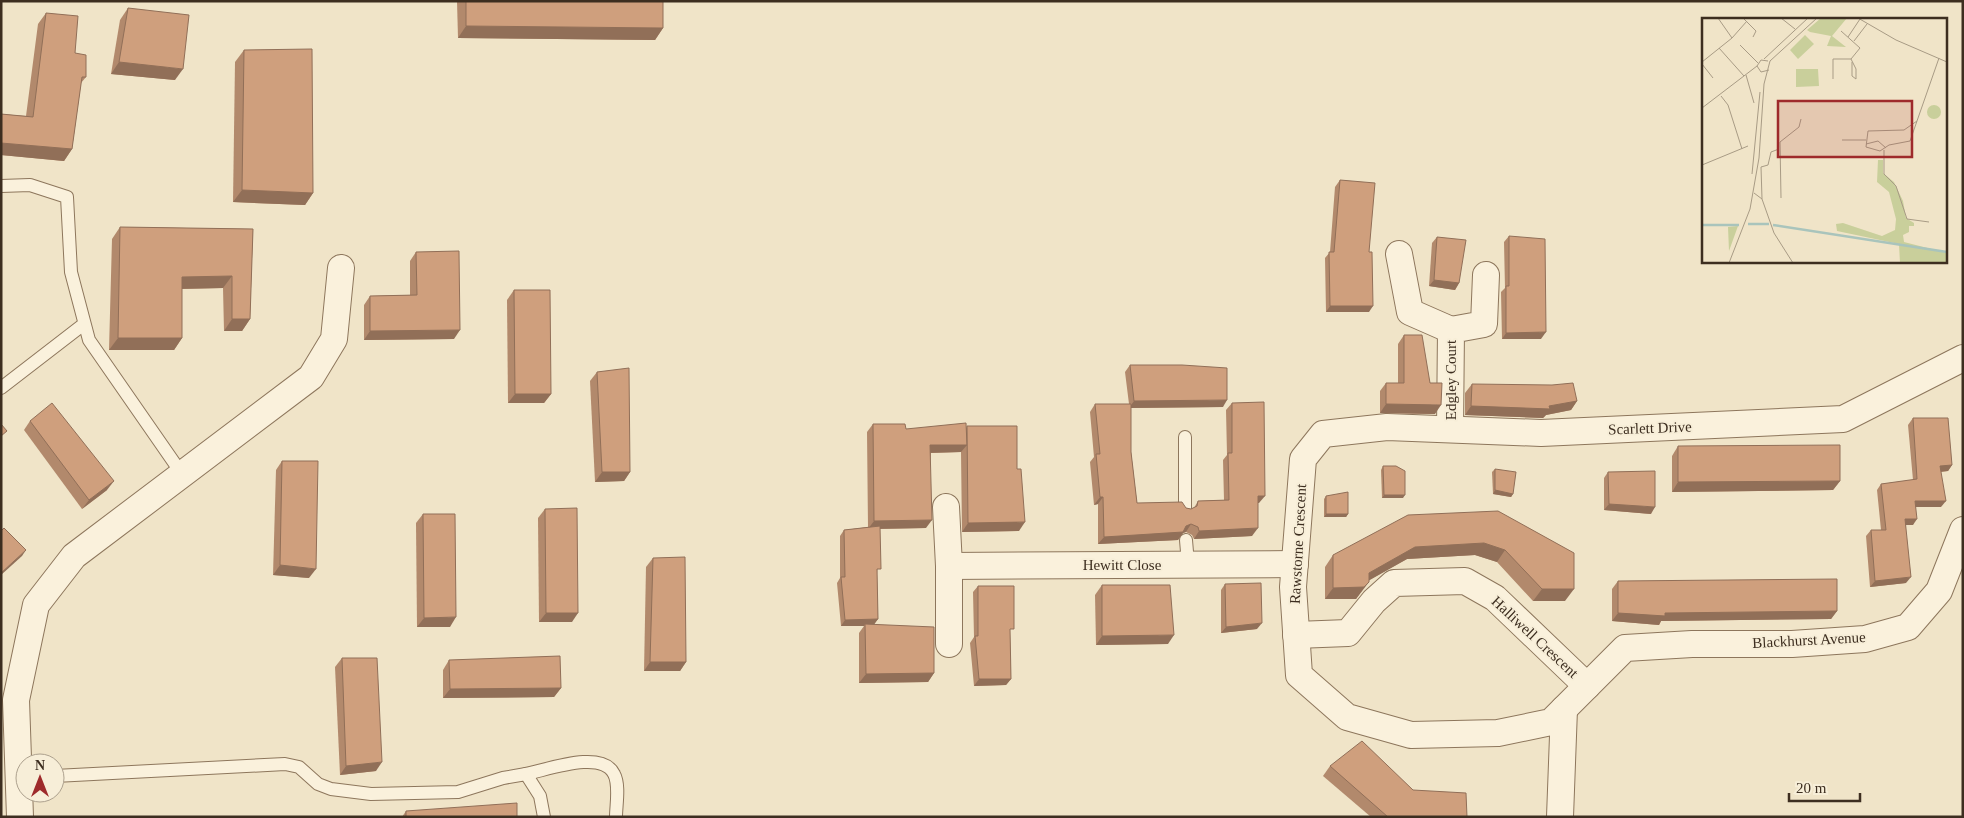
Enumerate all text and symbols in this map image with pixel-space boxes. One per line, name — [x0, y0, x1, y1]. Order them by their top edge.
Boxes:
inset map — [1702, 18, 1946, 262]
street label: Edgley Court — [1443, 339, 1459, 420]
street label: Scarlett Drive — [1608, 419, 1692, 437]
street label: Rawstorne Crescent — [1287, 483, 1309, 605]
street label: Hewitt Close — [1083, 557, 1162, 573]
street label: Halliwell Crescent — [1489, 593, 1582, 682]
street label: Blackhurst Avenue — [1752, 629, 1866, 651]
north arrow — [15, 753, 65, 803]
text: N — [35, 758, 45, 773]
scale bar — [1789, 770, 1860, 802]
text: 20 m — [1796, 780, 1827, 796]

